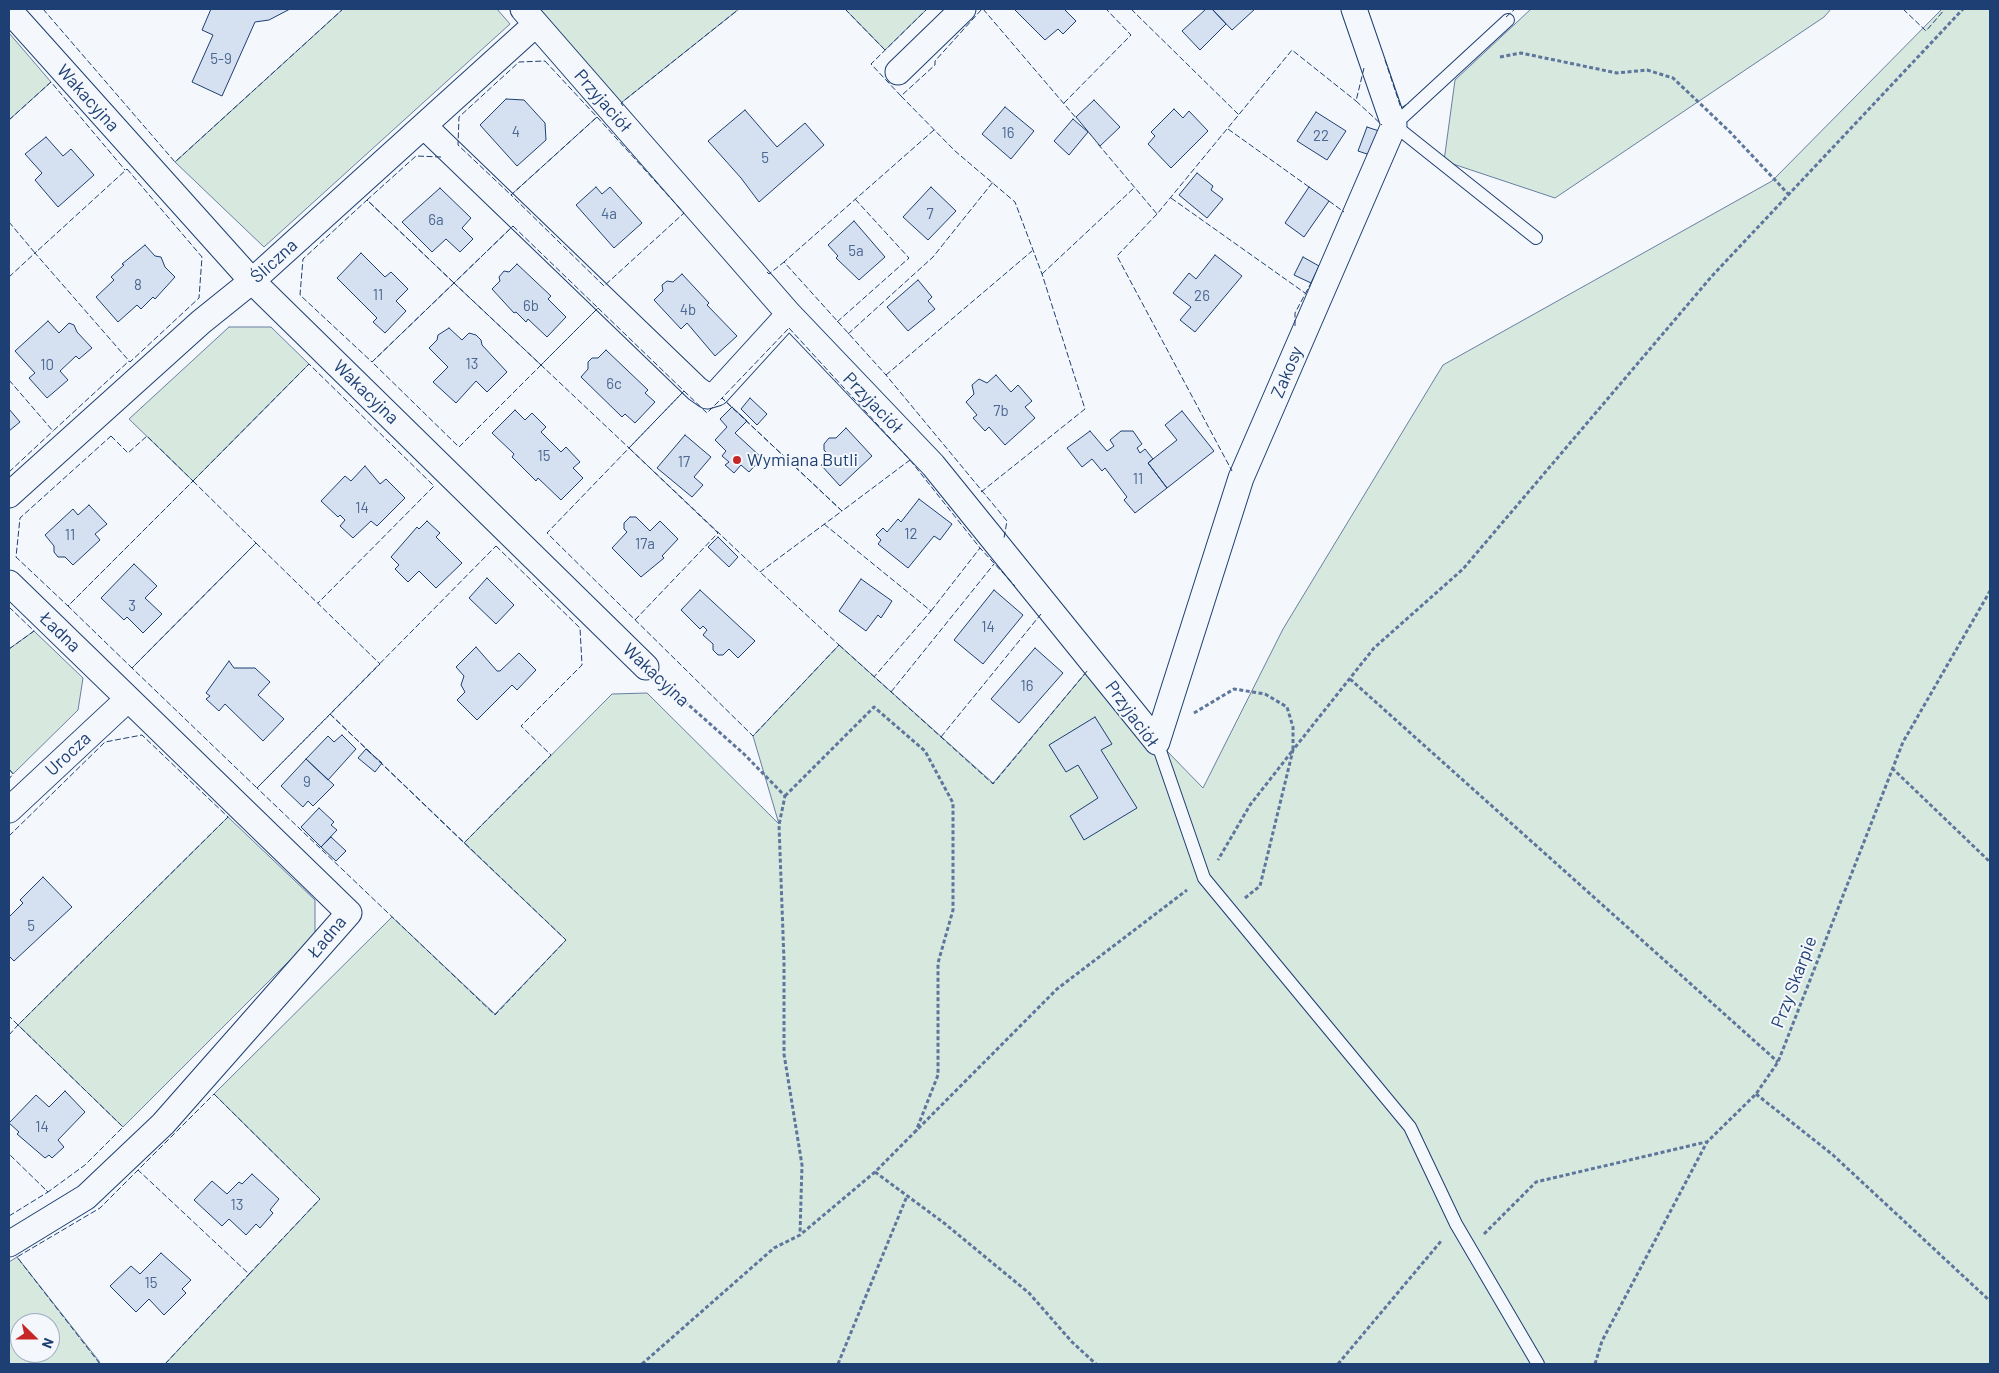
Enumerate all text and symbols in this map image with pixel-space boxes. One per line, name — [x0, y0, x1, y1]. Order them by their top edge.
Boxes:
house number: 5-9 — [210, 50, 232, 68]
street label: Wakacyjna — [52, 60, 124, 136]
street label: Przyjaciół — [570, 65, 636, 137]
house number: 4 — [512, 123, 520, 141]
house number: 16 — [1002, 124, 1014, 142]
house number: 22 — [1313, 127, 1329, 145]
house number: 5 — [761, 149, 769, 167]
house number: 4a — [601, 205, 617, 223]
house number: 7 — [926, 205, 934, 223]
house number: 6a — [428, 211, 444, 229]
street label: Śliczna — [246, 234, 302, 288]
house number: 5a — [848, 242, 864, 260]
house number: 8 — [134, 276, 142, 294]
house number: 11 — [373, 286, 383, 304]
house number: 26 — [1194, 287, 1210, 305]
house number: 6b — [523, 297, 539, 315]
house number: 4b — [680, 301, 696, 319]
street label: Zakosy — [1267, 343, 1307, 401]
street label: Wakacyjna — [329, 355, 403, 429]
house number: 13 — [466, 355, 478, 373]
house number: 10 — [40, 356, 54, 374]
street label: Przyjaciół — [839, 368, 907, 438]
house number: 6c — [606, 375, 622, 393]
house number: 7b — [993, 402, 1009, 420]
house number: 15 — [538, 447, 550, 465]
place label: Wymiana Butli — [747, 449, 858, 471]
house number: 17 — [678, 453, 690, 471]
marker: Wymiana Butli — [731, 454, 743, 466]
house number: 11 — [1133, 470, 1143, 488]
house number: 14 — [355, 499, 369, 517]
house number: 12 — [904, 525, 918, 543]
house number: 11 — [65, 526, 75, 544]
house number: 17a — [635, 535, 655, 553]
house number: 3 — [128, 597, 136, 615]
street label: Ładna — [35, 607, 85, 657]
house number: 14 — [981, 618, 995, 636]
street label: Wakacyjna — [618, 639, 694, 711]
house number: 16 — [1021, 677, 1033, 695]
street label: Przyjaciół — [1101, 677, 1163, 751]
street label: Urocza — [41, 727, 95, 781]
house number: 9 — [303, 773, 311, 791]
street label: Ładna — [303, 911, 351, 963]
house number: 5 — [27, 917, 35, 935]
street label: Przy Skarpie — [1767, 933, 1821, 1031]
house number: 14 — [35, 1118, 49, 1136]
house number: 13 — [231, 1196, 243, 1214]
house number: 15 — [145, 1274, 157, 1292]
north arrow — [10, 1313, 60, 1363]
text: N — [39, 1336, 58, 1351]

